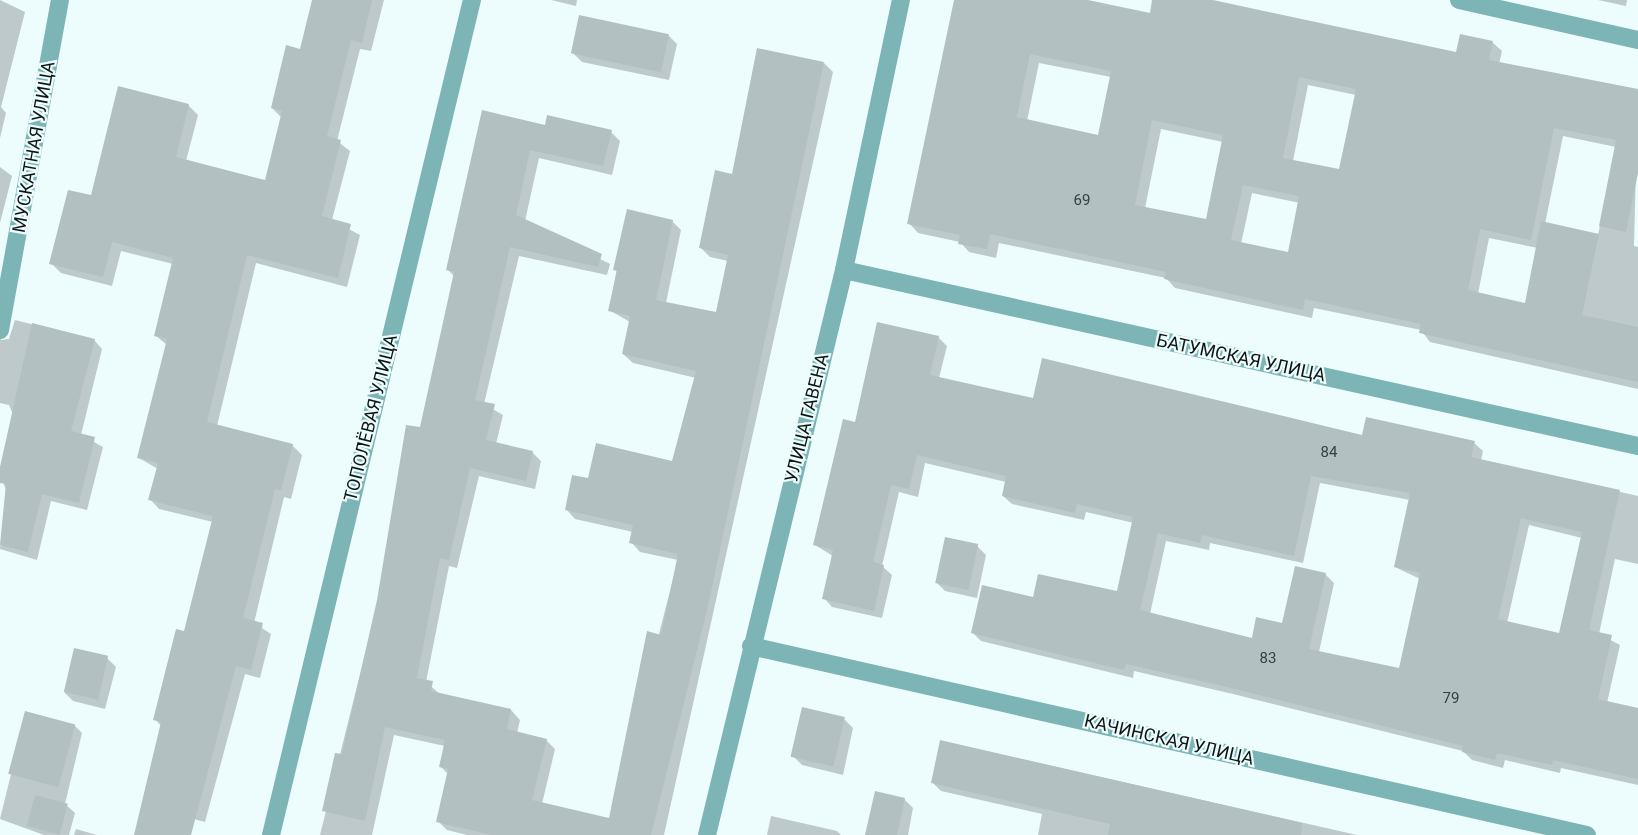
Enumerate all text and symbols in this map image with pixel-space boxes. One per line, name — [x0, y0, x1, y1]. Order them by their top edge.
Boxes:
street label: МУСКАТНАЯ УЛИЦА — [8, 60, 60, 234]
house number: 69 — [1074, 192, 1090, 210]
street label: БАТУМСКАЯ УЛИЦА — [1155, 330, 1327, 386]
street label: ТОПОЛЁВАЯ УЛИЦА — [340, 332, 402, 504]
street label: УЛИЦА ГАВЕНА — [781, 351, 833, 485]
house number: 84 — [1321, 444, 1337, 462]
house number: 83 — [1260, 650, 1276, 668]
house number: 79 — [1443, 690, 1459, 708]
street label: КАЧИНСКАЯ УЛИЦА — [1082, 710, 1256, 770]

